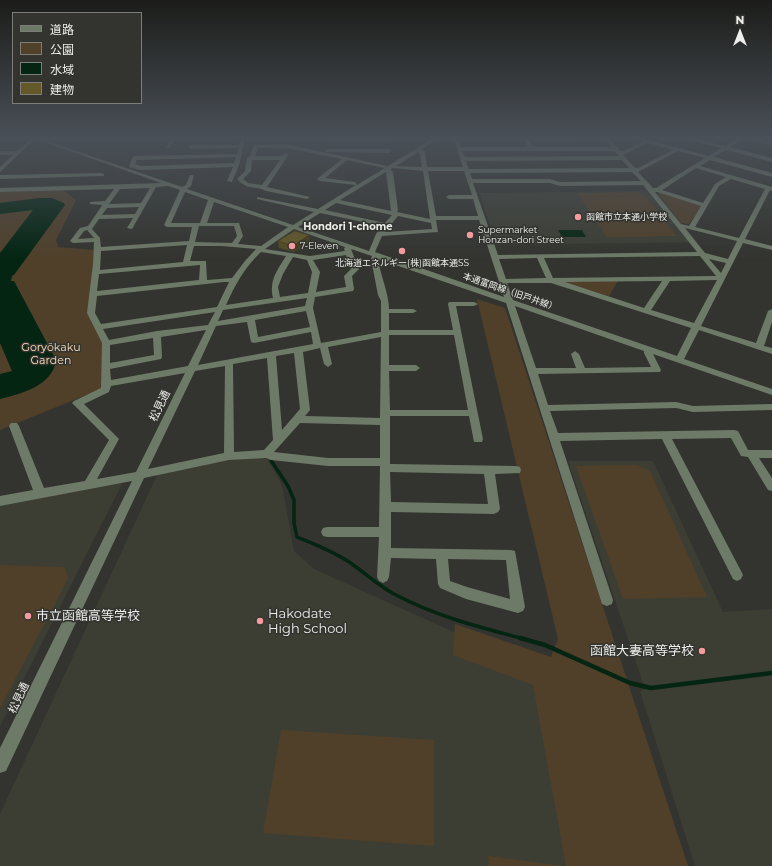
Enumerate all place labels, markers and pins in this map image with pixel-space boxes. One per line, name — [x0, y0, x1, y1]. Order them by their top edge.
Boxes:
marker: 函館市立本通小学校 — [573, 212, 583, 222]
place label: 函館市立本通小学校 — [586, 212, 667, 222]
place label: Supermarket Honzan-dori Street — [478, 225, 564, 246]
marker: Supermarket Honzan-dori Street — [465, 230, 475, 240]
marker: 7-Eleven — [287, 241, 297, 251]
place label: 7-Eleven — [300, 241, 338, 251]
marker: 北海道エネルギー(株)函館本通SS — [397, 246, 407, 256]
place label: 北海道エネルギー(株)函館本通SS — [335, 258, 469, 268]
place label: Hakodate High School — [268, 606, 347, 637]
place label: 市立函館高等学校 — [36, 608, 140, 624]
marker: 市立函館高等学校 — [23, 611, 33, 621]
marker: Hakodate High School — [255, 616, 265, 626]
place label: 函館大妻高等学校 — [590, 643, 694, 659]
marker: 函館大妻高等学校 — [697, 646, 707, 656]

